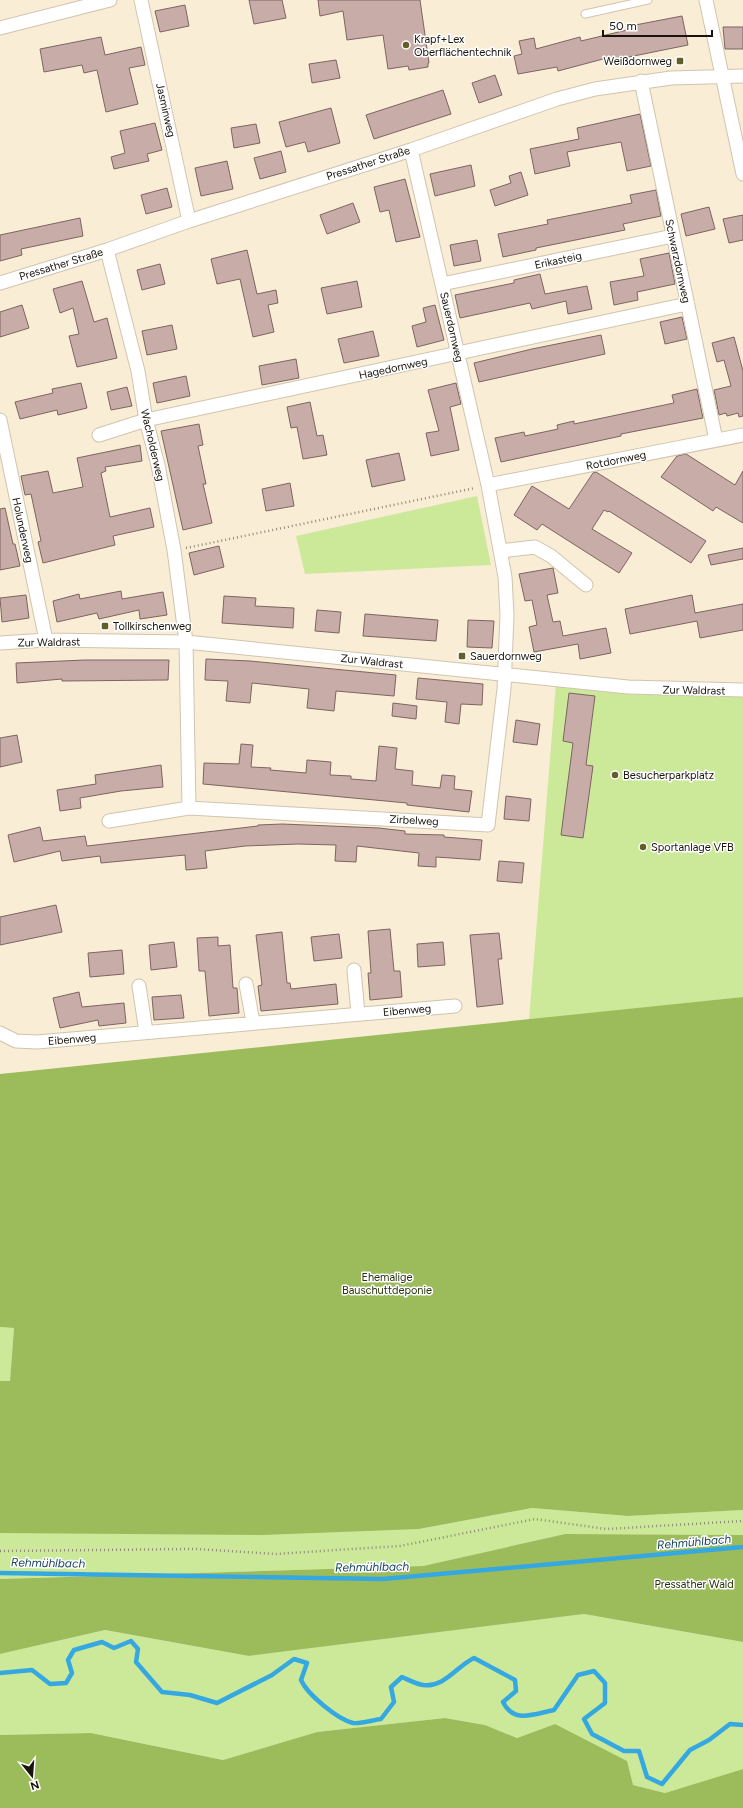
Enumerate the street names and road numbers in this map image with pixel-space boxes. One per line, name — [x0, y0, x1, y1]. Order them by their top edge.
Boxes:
street label: Jasminweg — [153, 82, 178, 139]
street label: Pressather Straße — [325, 144, 412, 183]
street label: Schwarzdornweg — [662, 218, 693, 304]
street label: Pressather Straße — [18, 246, 105, 283]
street label: Erikasteig — [533, 249, 583, 272]
street label: Sauerdornweg — [437, 291, 466, 364]
street label: Hagedornweg — [358, 355, 429, 382]
street label: Wacholderweg — [138, 408, 167, 483]
street label: Rotdornweg — [585, 448, 647, 473]
street label: Holunderweg — [9, 496, 36, 564]
street label: Zur Waldrast — [17, 635, 81, 650]
street label: Zur Waldrast — [340, 652, 404, 671]
street label: Zur Waldrast — [662, 683, 726, 698]
street label: Zirbelweg — [389, 813, 439, 828]
street label: Eibenweg — [382, 1002, 432, 1019]
street label: Eibenweg — [47, 1031, 97, 1048]

